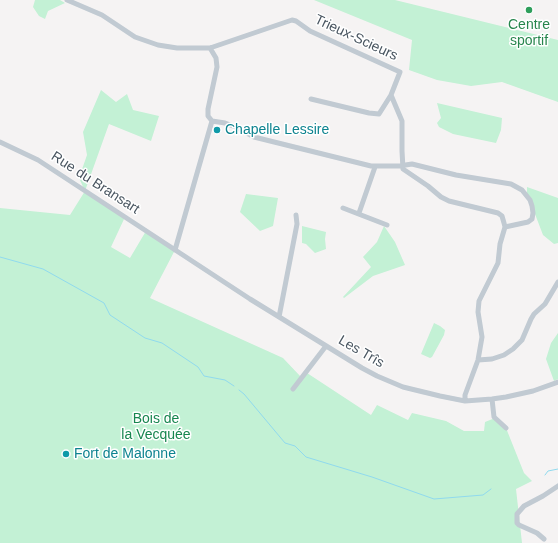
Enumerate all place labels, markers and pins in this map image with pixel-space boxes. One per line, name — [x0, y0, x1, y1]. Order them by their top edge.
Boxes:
marker: Centre sportif — [524, 5, 534, 15]
place label: Centre sportif — [508, 17, 550, 50]
place label: Chapelle Lessire — [225, 122, 329, 138]
marker: Chapelle Lessire — [212, 125, 222, 135]
place label: Fort de Malonne — [74, 446, 176, 462]
marker: Fort de Malonne — [61, 449, 71, 459]

